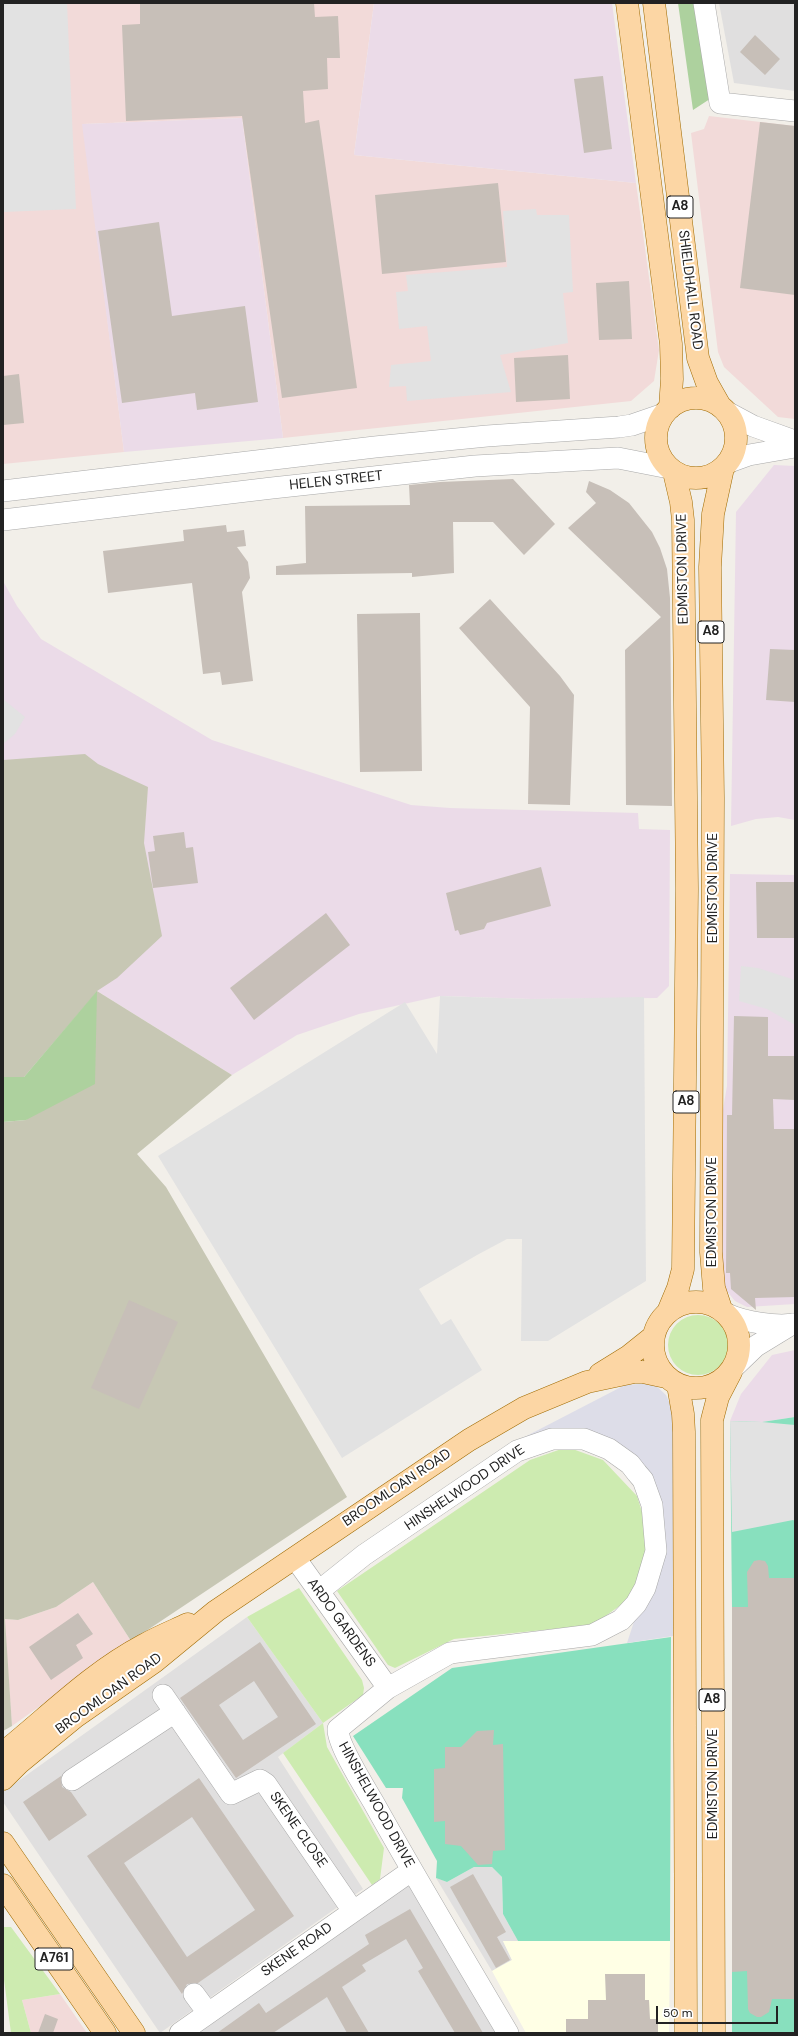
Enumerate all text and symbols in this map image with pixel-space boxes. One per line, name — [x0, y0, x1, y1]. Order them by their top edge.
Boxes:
road number: A8 — [667, 196, 693, 218]
street label: SHIELDHALL ROAD — [674, 229, 706, 351]
street label: HELEN STREET — [288, 468, 384, 494]
street label: EDMISTON DRIVE — [674, 514, 692, 624]
road number: A8 — [698, 621, 724, 643]
street label: EDMISTON DRIVE — [705, 833, 721, 943]
road number: A8 — [673, 1091, 699, 1113]
street label: EDMISTON DRIVE — [704, 1157, 720, 1267]
street label: HINSHELWOOD DRIVE — [402, 1442, 528, 1534]
street label: BROOMLOAN ROAD — [340, 1446, 454, 1530]
street label: ARDO GARDENS — [303, 1575, 379, 1671]
street label: BROOMLOAN ROAD — [53, 1650, 165, 1738]
road number: A8 — [699, 1689, 725, 1711]
street label: EDMISTON DRIVE — [705, 1729, 721, 1839]
street label: HINSHELWOOD DRIVE — [334, 1739, 418, 1871]
street label: SKENE CLOSE — [266, 1789, 330, 1871]
street label: SKENE ROAD — [258, 1919, 336, 1981]
road number: A761 — [35, 1948, 73, 1970]
scale bar — [658, 1998, 780, 2024]
text: 50 m — [663, 2005, 692, 2021]

